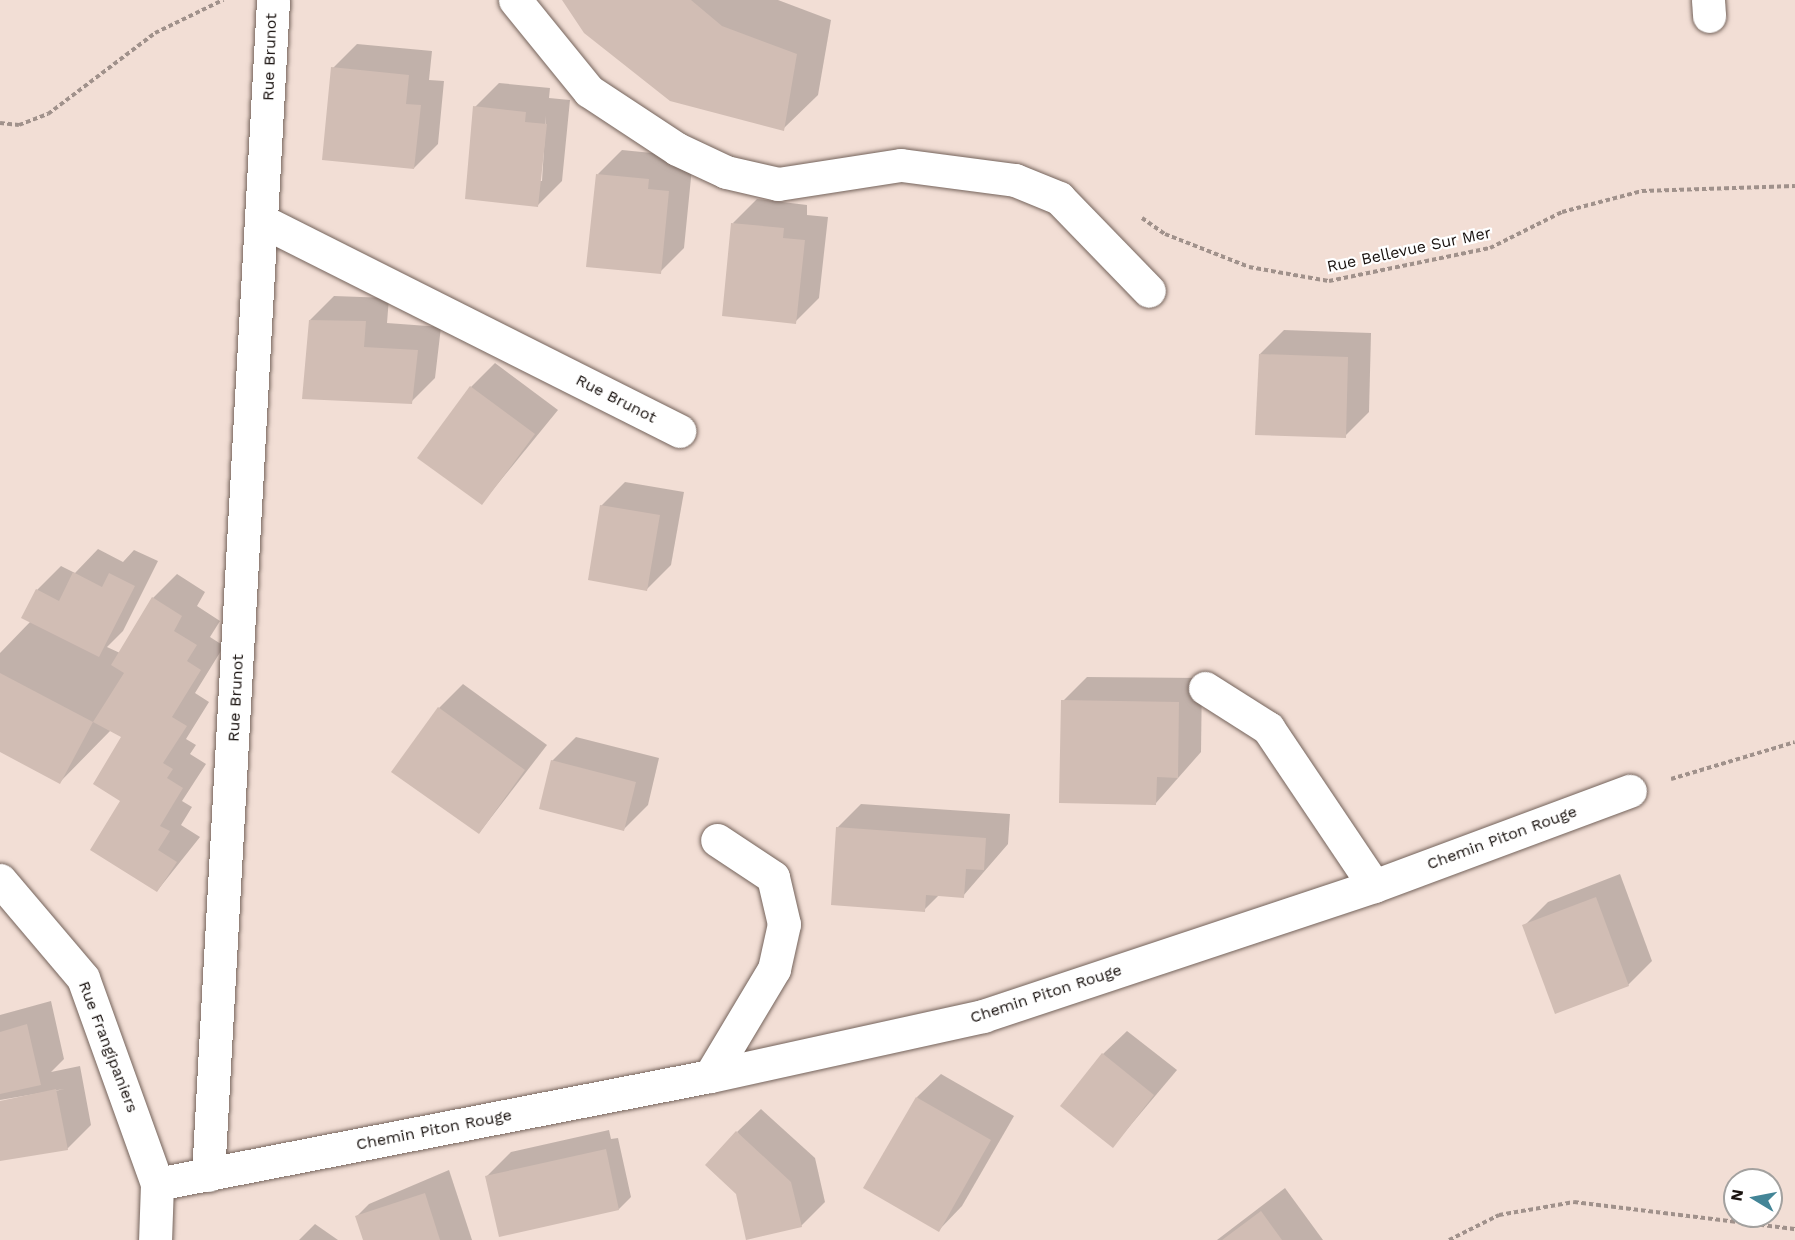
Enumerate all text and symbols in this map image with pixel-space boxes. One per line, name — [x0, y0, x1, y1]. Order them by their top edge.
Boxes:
street label: Rue Brunot — [259, 13, 281, 101]
street label: Rue Bellevue Sur Mer — [1325, 223, 1493, 277]
street label: Rue Brunot — [572, 370, 660, 428]
street label: Rue Brunot — [224, 654, 248, 742]
street label: Chemin Piton Rouge — [1424, 802, 1580, 874]
street label: Chemin Piton Rouge — [968, 960, 1124, 1028]
street label: Rue Frangipaniers — [74, 979, 142, 1115]
street label: Chemin Piton Rouge — [355, 1105, 513, 1155]
north arrow — [1723, 1168, 1783, 1228]
text: N — [1726, 1188, 1747, 1203]

